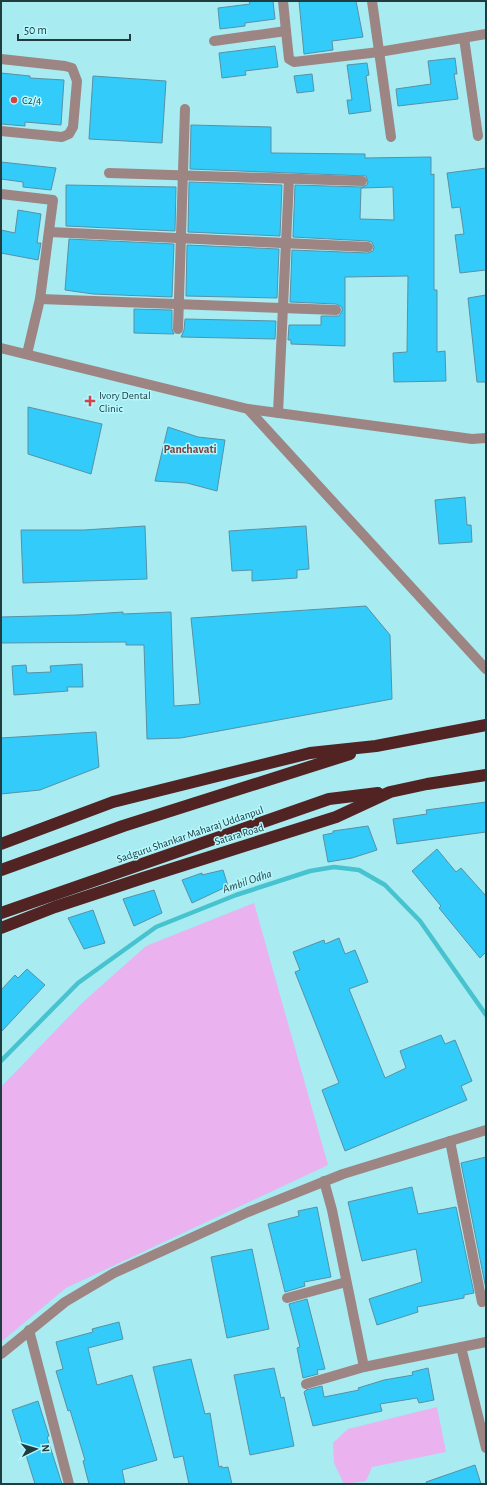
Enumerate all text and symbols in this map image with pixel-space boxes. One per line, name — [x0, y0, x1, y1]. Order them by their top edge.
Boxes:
scale bar — [18, 16, 130, 42]
text: 50 m — [24, 24, 47, 36]
marker: C2/4 — [9, 95, 19, 105]
place label: C2/4 — [22, 95, 41, 106]
place label: Ivory Dental Clinic — [99, 390, 151, 414]
marker: Ivory Dental Clinic — [84, 395, 96, 407]
district label: Panchavati — [163, 443, 217, 455]
street label: Sadguru Shankar Maharaj Uddanpul — [115, 804, 265, 865]
street label: Satara Road — [213, 822, 265, 847]
water label: Ambil Odha — [220, 867, 273, 895]
north arrow — [16, 1429, 56, 1469]
text: N — [40, 1444, 51, 1452]

